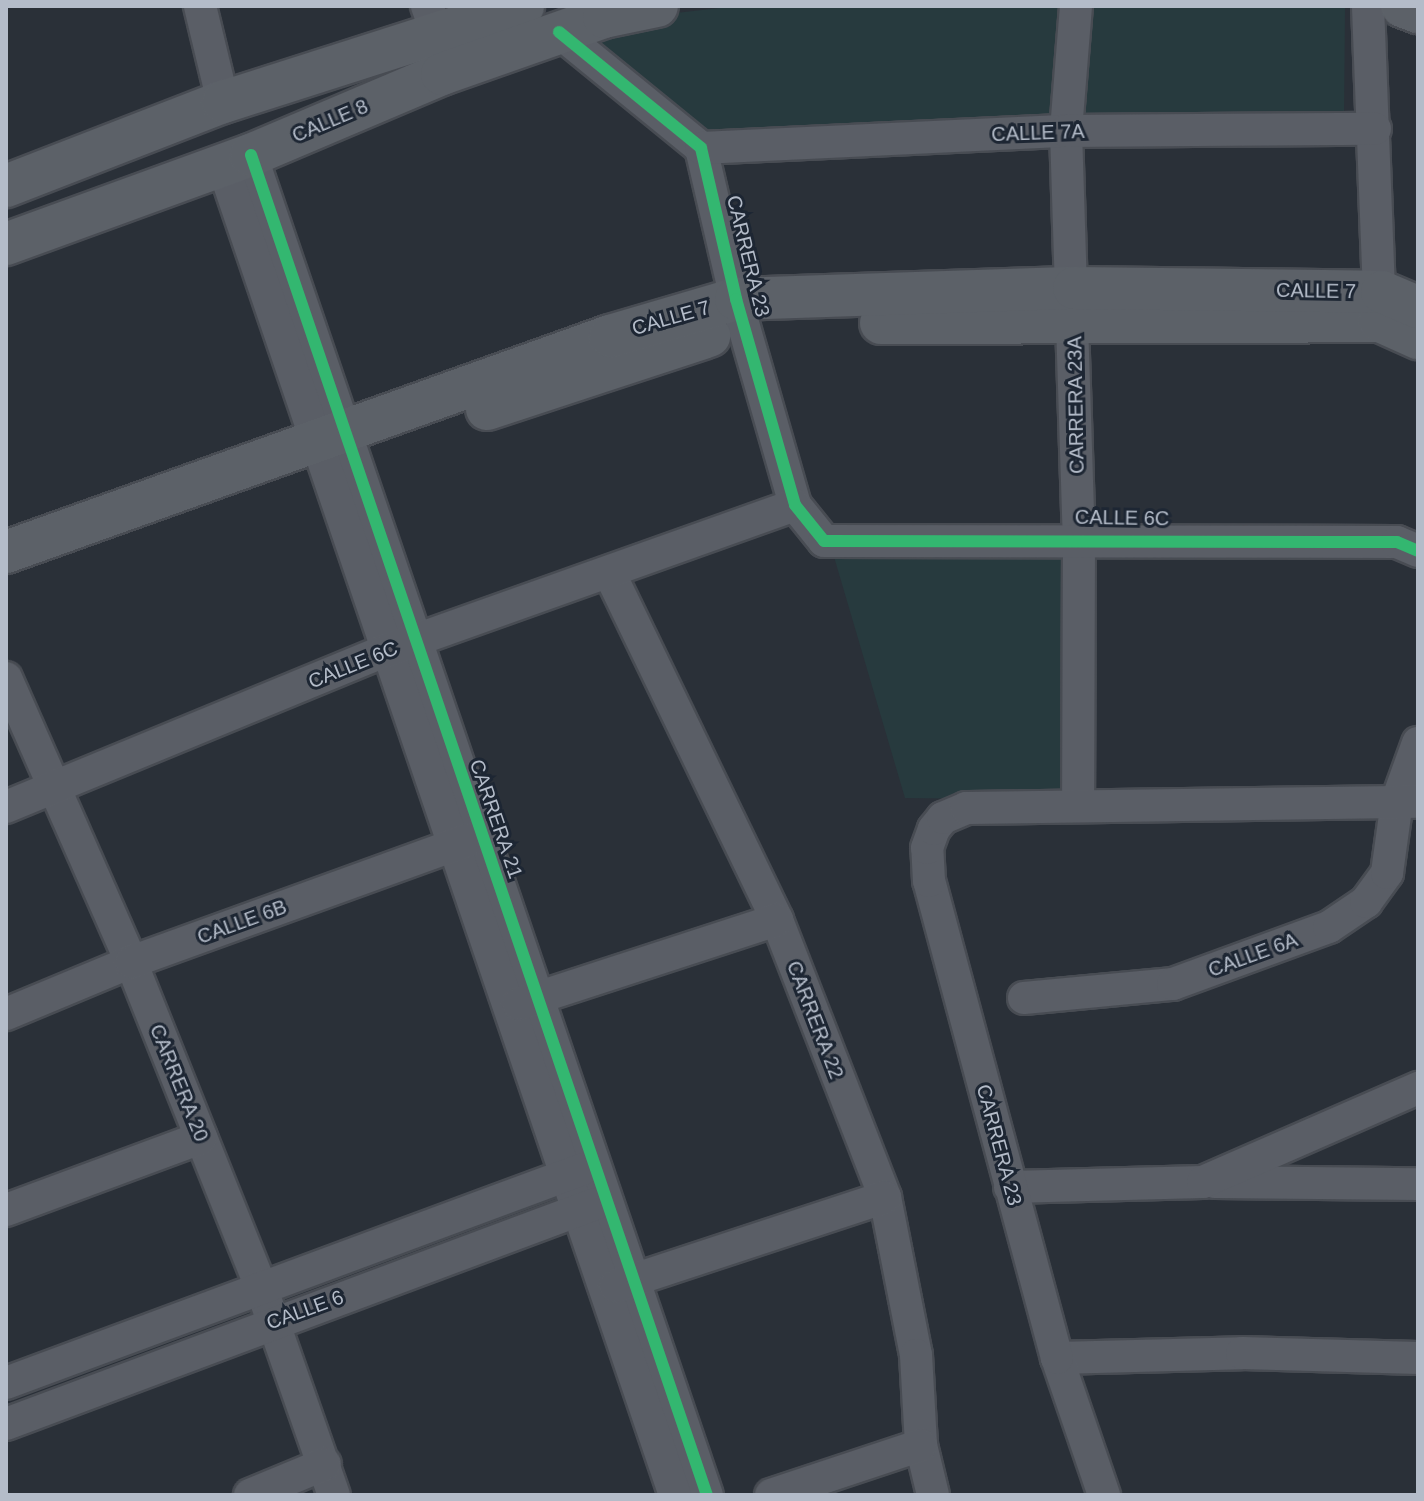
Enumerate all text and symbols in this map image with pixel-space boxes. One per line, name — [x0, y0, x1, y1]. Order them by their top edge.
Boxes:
street label: CALLE 8 — [288, 94, 372, 148]
street label: CALLE 7A — [991, 119, 1085, 147]
street label: CARRERA 23 — [721, 192, 775, 320]
street label: CALLE 7 — [1276, 278, 1356, 304]
street label: CALLE 7 — [629, 295, 713, 341]
street label: CARRERA 23A — [1063, 335, 1089, 475]
street label: CALLE 6C — [1075, 505, 1169, 531]
street label: CALLE 6C — [305, 636, 401, 694]
street label: CARRERA 21 — [464, 756, 528, 882]
street label: CALLE 6B — [194, 895, 290, 949]
street label: CALLE 6A — [1205, 928, 1301, 982]
street label: CARRERA 22 — [781, 957, 849, 1083]
street label: CARRERA 20 — [144, 1020, 214, 1146]
street label: CARRERA 23 — [971, 1081, 1027, 1209]
street label: CALLE 6 — [263, 1285, 347, 1335]

